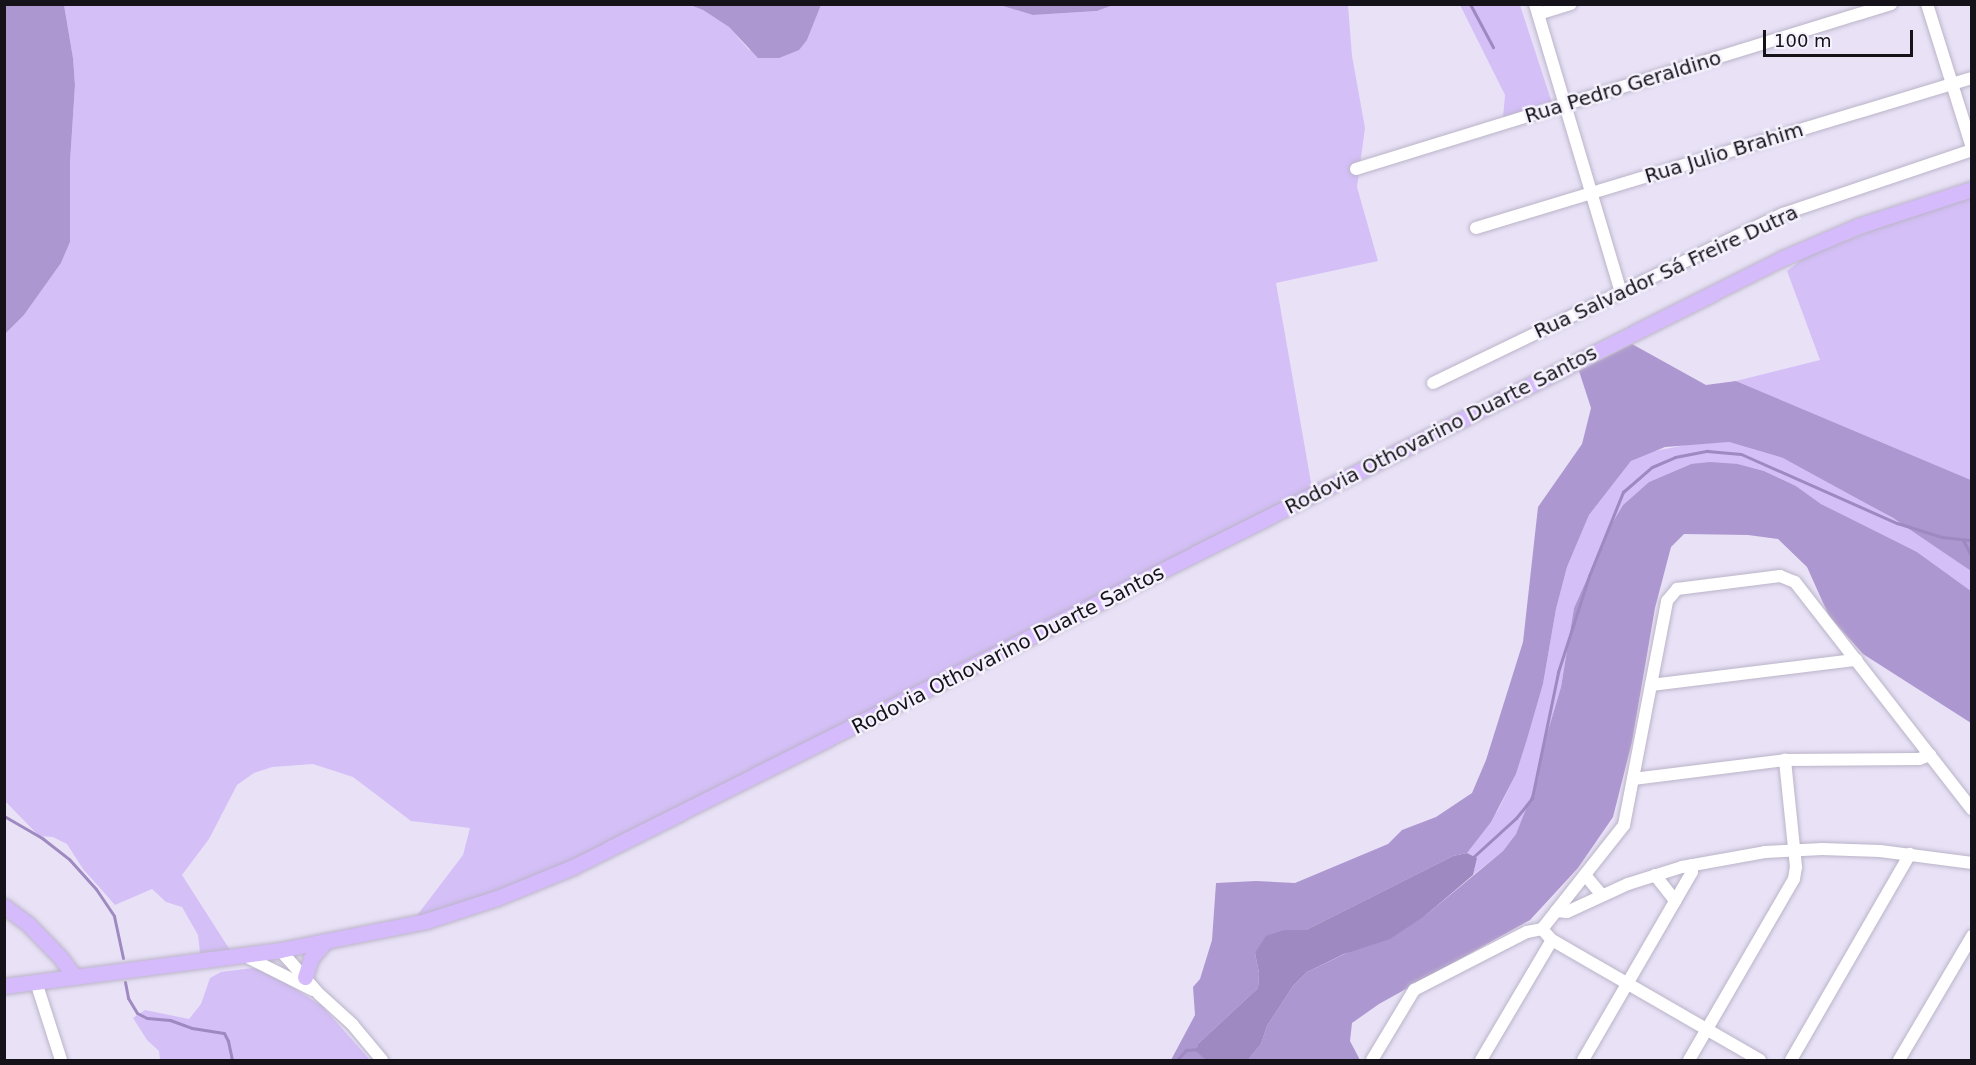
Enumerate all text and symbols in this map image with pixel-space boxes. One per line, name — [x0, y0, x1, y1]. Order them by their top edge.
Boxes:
scale bar — [1766, 18, 1916, 56]
text: 100 m — [1774, 30, 1832, 51]
street label: Rua Pedro Geraldino — [1522, 46, 1724, 128]
street label: Rua Julio Brahim — [1642, 117, 1806, 189]
street label: Rua Salvador Sá Freire Dutra — [1530, 200, 1802, 344]
street label: Rodovia Othovarino Duarte Santos — [1281, 341, 1601, 519]
street label: Rodovia Othovarino Duarte Santos — [848, 561, 1168, 739]

